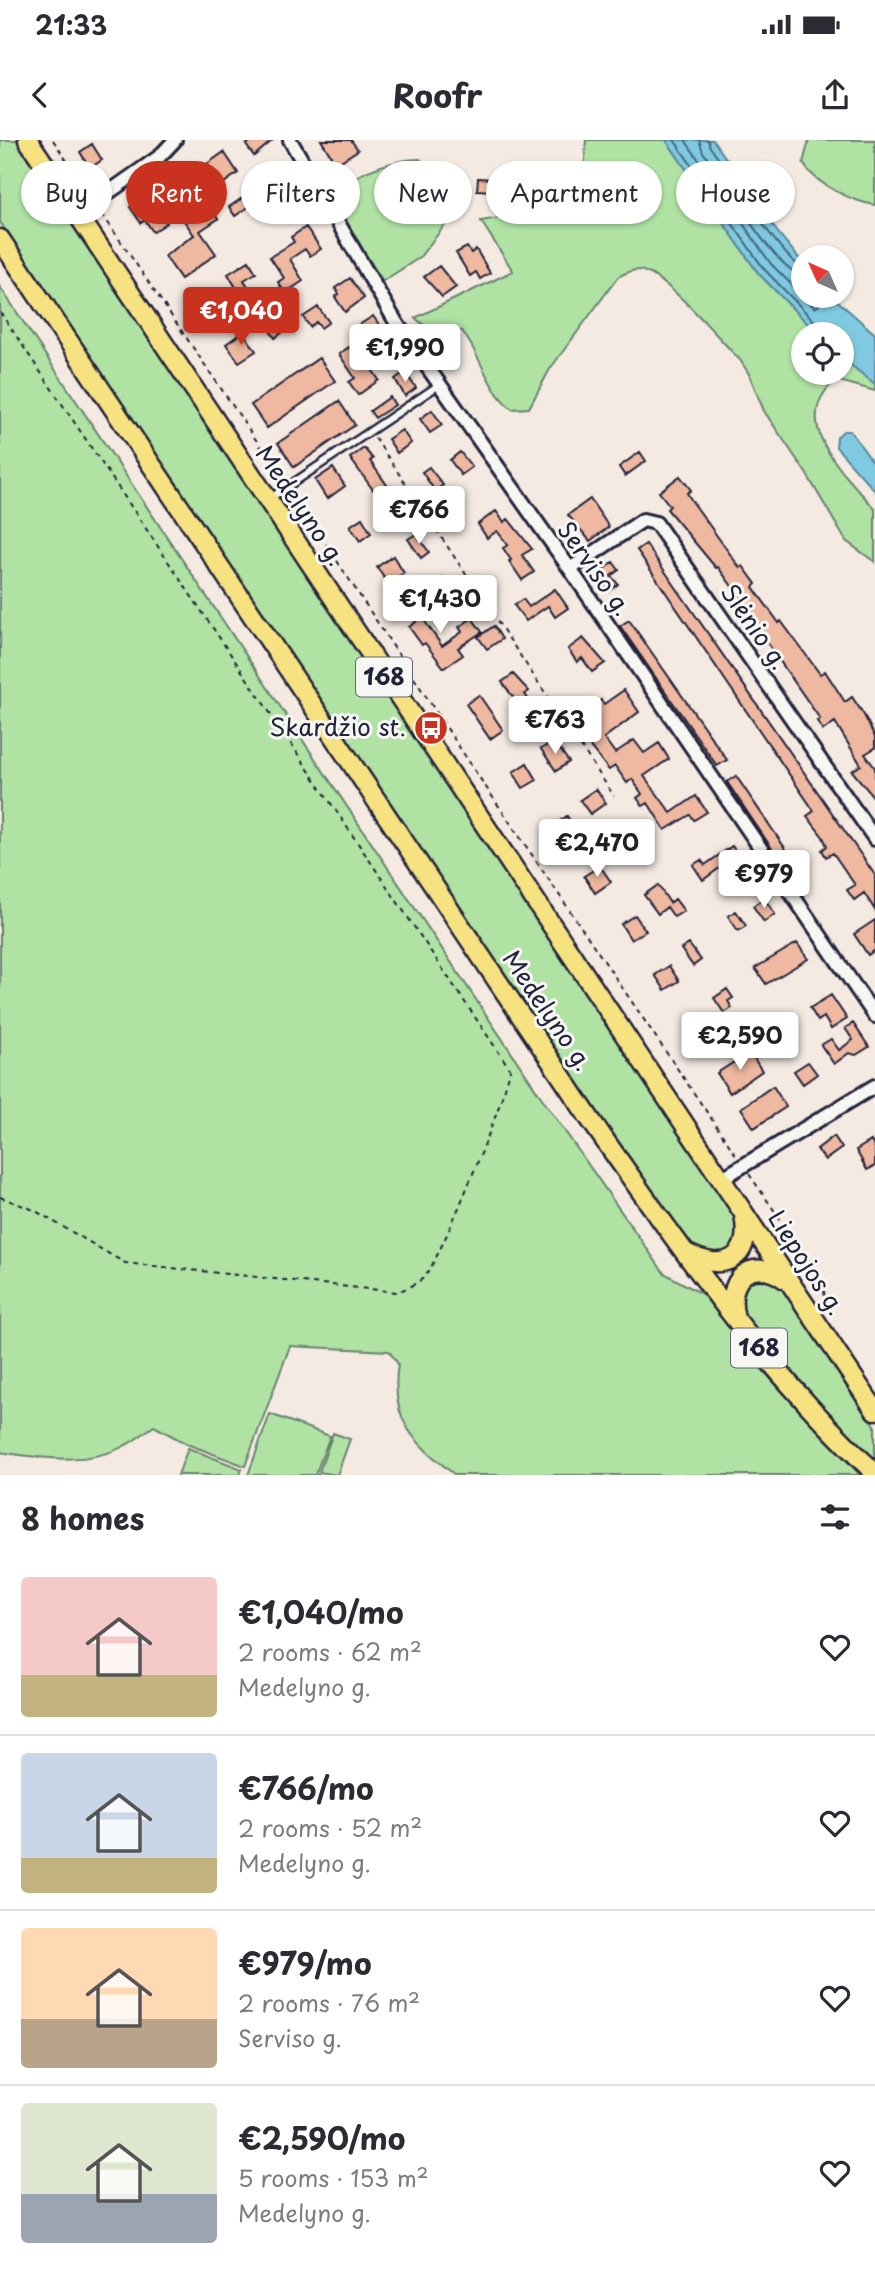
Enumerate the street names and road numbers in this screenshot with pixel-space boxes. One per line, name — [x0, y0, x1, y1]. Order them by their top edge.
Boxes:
street label: Medelyno g. — [248, 437, 355, 572]
street label: Serviso g. — [550, 513, 641, 623]
street label: Slėnio g. — [713, 575, 798, 676]
road number: 168 — [356, 657, 412, 696]
street label: Medelyno g. — [495, 942, 602, 1077]
street label: Liepojos g. — [760, 1202, 855, 1322]
road number: 168 — [731, 1329, 787, 1368]

